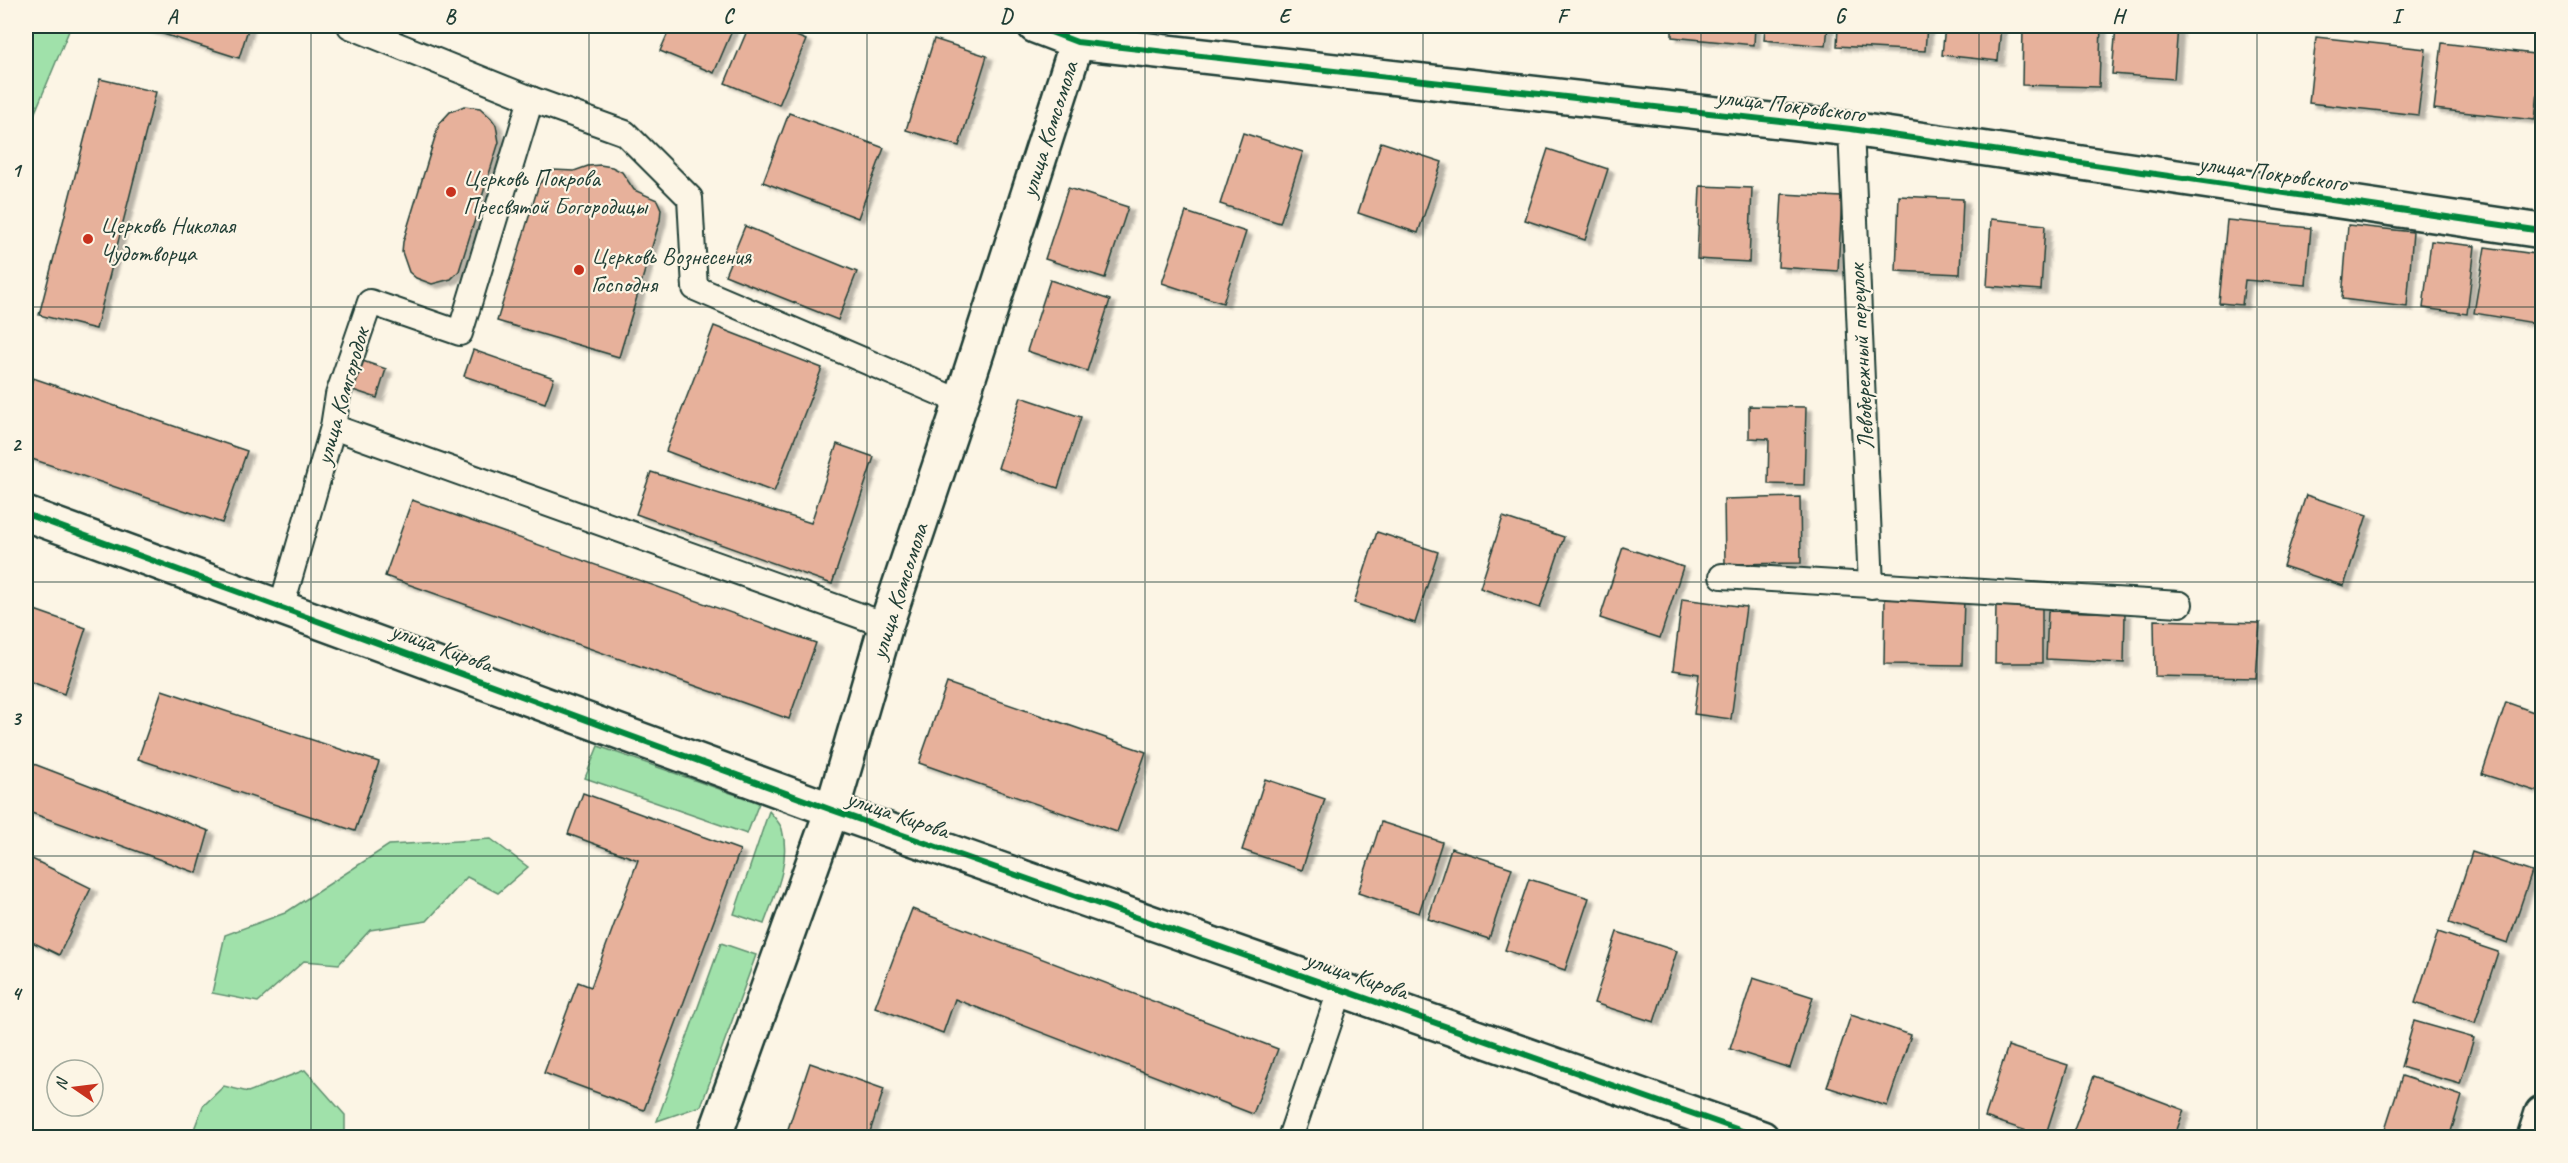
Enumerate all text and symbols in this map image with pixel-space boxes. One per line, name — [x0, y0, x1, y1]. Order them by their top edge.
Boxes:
text: A — [167, 4, 179, 29]
text: B — [445, 4, 457, 29]
text: C — [723, 4, 735, 29]
text: D — [1000, 4, 1014, 29]
text: E — [1279, 4, 1293, 29]
text: F — [1557, 4, 1571, 29]
text: G — [1835, 4, 1848, 29]
text: H — [2112, 4, 2127, 29]
text: I — [2392, 4, 2405, 29]
street label: улица Комсомола — [1012, 56, 1085, 202]
street label: улица Покровского — [1713, 81, 1869, 129]
street label: улица Покровского — [2195, 147, 2351, 198]
text: 1 — [12, 158, 23, 183]
place label: Церковь Покрова Пресвятой Богородицы — [463, 163, 649, 221]
marker: Церковь Покрова Пресвятой Богородицы — [444, 185, 458, 199]
place label: Церковь Николая Чудотворца — [100, 210, 237, 268]
marker: Церковь Николая Чудотворца — [81, 232, 95, 246]
place label: Церковь Вознесения Господня — [591, 241, 753, 299]
street label: Левобережный переулок — [1841, 261, 1881, 451]
marker: Церковь Вознесения Господня — [572, 263, 586, 277]
street label: улица Комгородок — [308, 322, 376, 470]
text: 2 — [12, 432, 23, 457]
street label: улица Комсомола — [862, 518, 935, 664]
street label: улица Кирова — [385, 614, 499, 680]
text: 3 — [12, 706, 23, 731]
street label: улица Кирова — [841, 782, 955, 846]
street label: улица Кирова — [1300, 943, 1414, 1007]
text: 4 — [12, 981, 24, 1006]
north arrow — [45, 1058, 105, 1118]
text: N — [51, 1074, 73, 1092]

